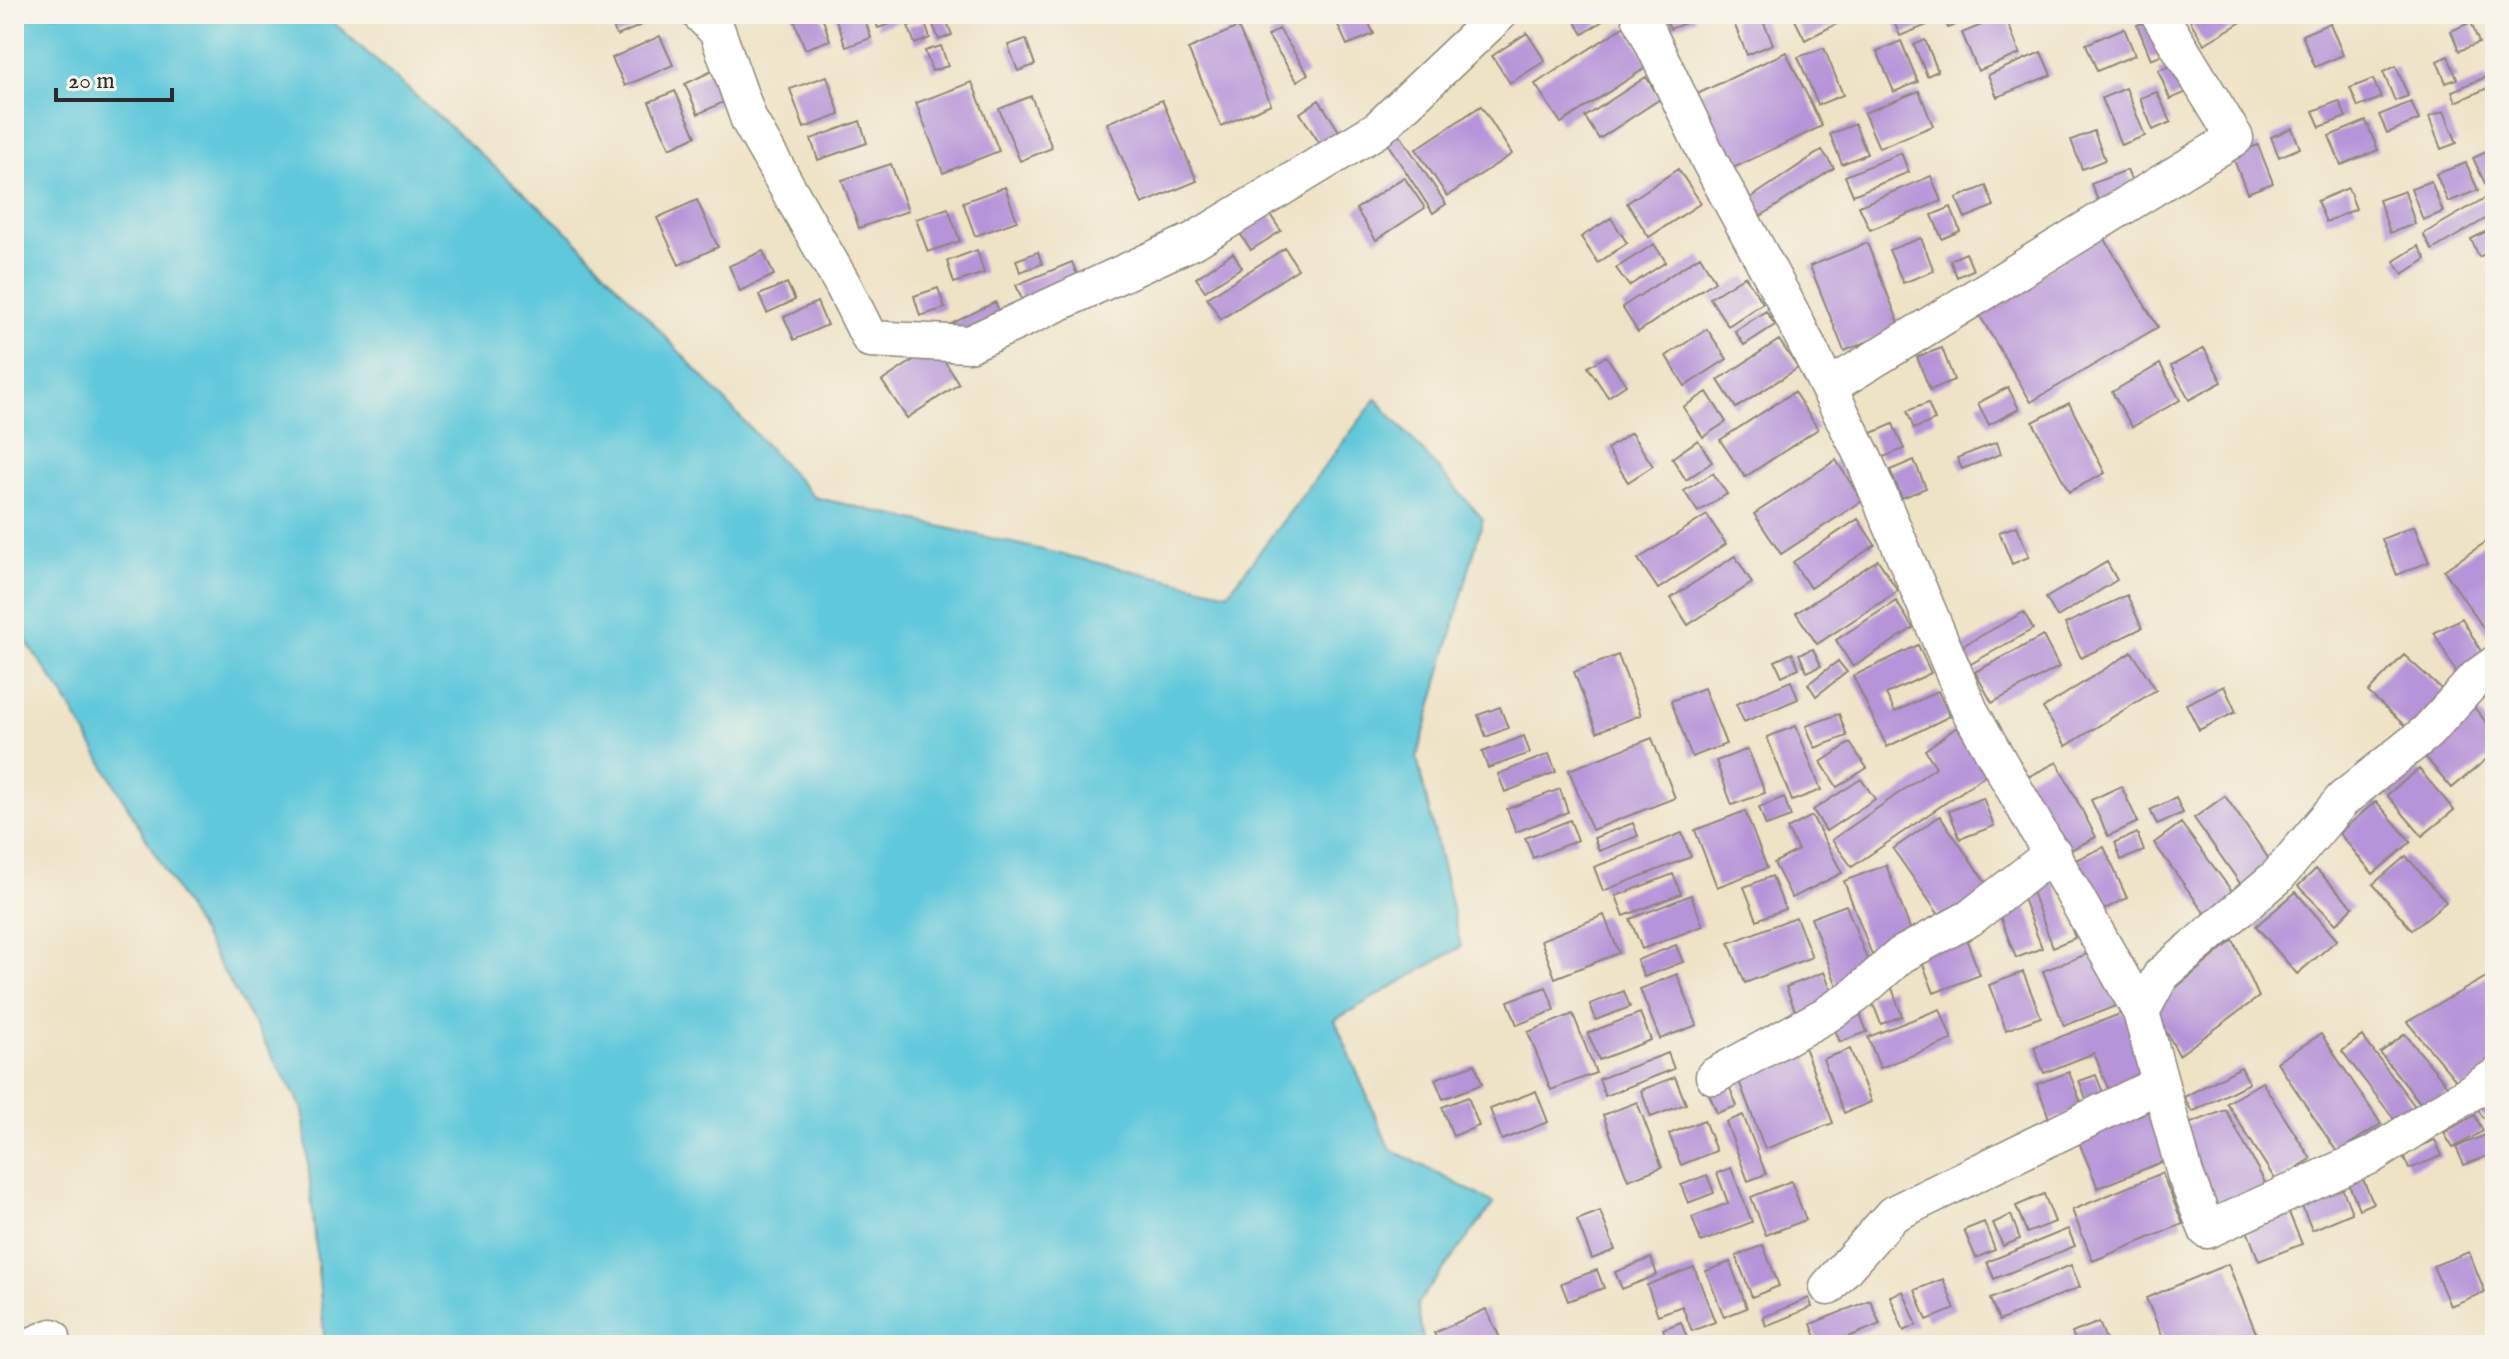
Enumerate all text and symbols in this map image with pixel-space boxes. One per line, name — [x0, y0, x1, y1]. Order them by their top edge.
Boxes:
scale bar — [56, 52, 172, 102]
text: 20 m — [68, 66, 115, 97]

